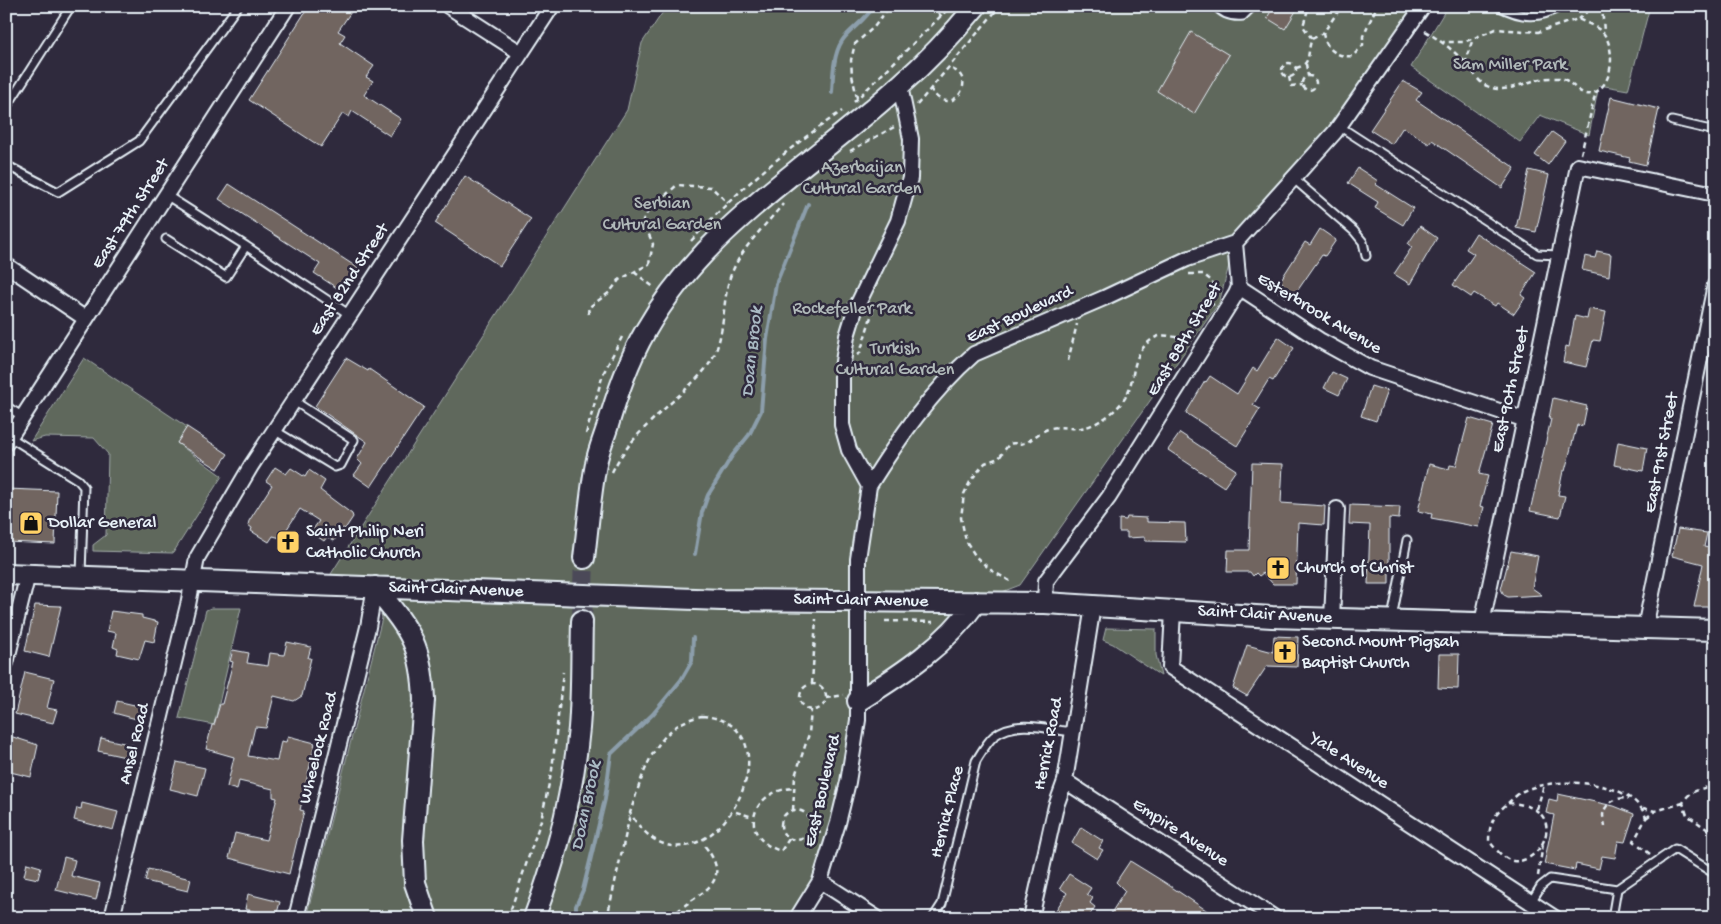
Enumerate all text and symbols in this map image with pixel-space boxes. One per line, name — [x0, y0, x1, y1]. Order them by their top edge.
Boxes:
park label: Sam Miller Park — [1453, 55, 1569, 76]
street label: East 79th Street — [88, 154, 175, 273]
park label: Azerbaijan Cultural Garden — [803, 158, 922, 200]
park label: Serbian Cultural Garden — [603, 194, 722, 236]
street label: East 82nd Street — [306, 219, 395, 340]
street label: Esterbrook Avenue — [1253, 268, 1386, 360]
street label: East 88th Street — [1143, 278, 1228, 400]
street label: East Boulevard — [964, 281, 1078, 349]
park label: Rockefeller Park — [792, 299, 914, 320]
water label: Doan Brook — [737, 304, 769, 398]
street label: East 90th Street — [1487, 324, 1535, 455]
park label: Turkish Cultural Garden — [836, 339, 955, 381]
street label: East 91st Street — [1640, 390, 1684, 515]
shop icon: Dollar General — [18, 510, 44, 536]
place label: Dollar General — [47, 513, 156, 534]
place label: Saint Philip Neri Catholic Church — [306, 522, 424, 564]
church icon: Saint Philip Neri Catholic Church — [275, 529, 301, 555]
church icon: Church of Christ — [1265, 555, 1291, 581]
place label: Church of Christ — [1296, 558, 1415, 579]
street label: Saint Clair Avenue — [388, 577, 524, 603]
street label: Saint Clair Avenue — [793, 589, 929, 613]
street label: Saint Clair Avenue — [1197, 601, 1334, 629]
place label: Second Mount Pigsah Baptist Church — [1301, 632, 1460, 674]
church icon: Second Mount Pigsah Baptist Church — [1272, 639, 1298, 665]
street label: Wheelock Road — [295, 688, 343, 806]
street label: Herrick Road — [1030, 694, 1069, 792]
street label: Ansel Road — [115, 700, 156, 787]
street label: Yale Avenue — [1304, 727, 1393, 795]
street label: East Boulevard — [800, 731, 846, 849]
water label: Doan Brook — [566, 758, 608, 853]
street label: Herrick Place — [926, 763, 970, 860]
street label: Empire Avenue — [1128, 794, 1233, 872]

